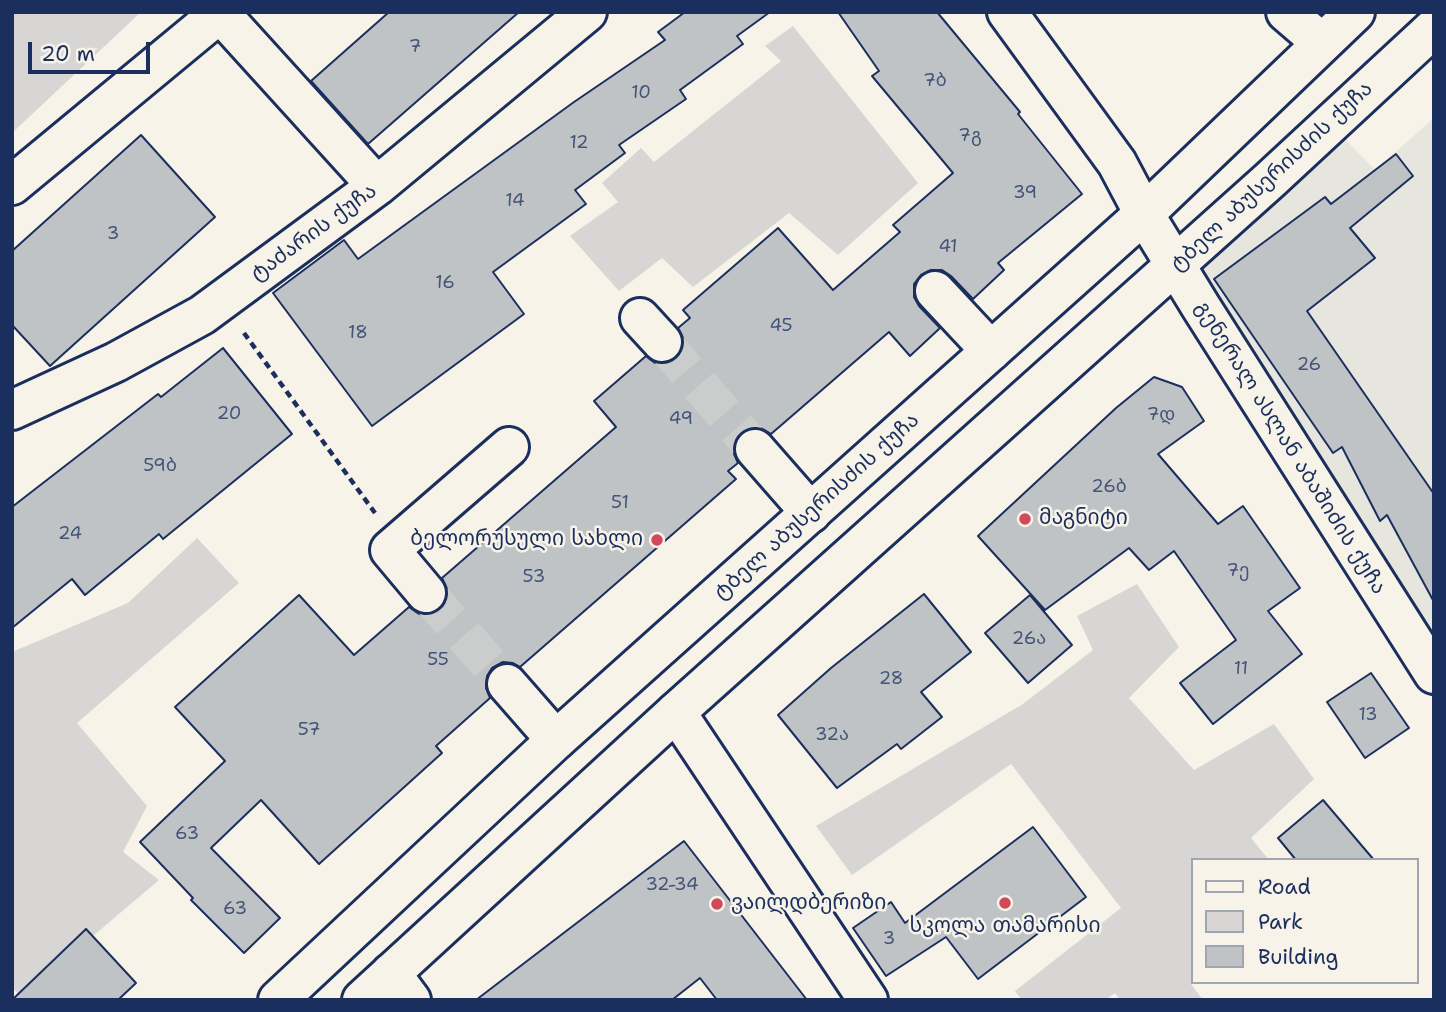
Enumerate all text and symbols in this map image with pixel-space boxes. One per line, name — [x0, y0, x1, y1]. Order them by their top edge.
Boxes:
scale bar — [32, 28, 154, 72]
house number: 7 — [409, 36, 421, 58]
text: 20 m — [41, 40, 95, 68]
house number: 7ბ — [923, 70, 947, 92]
street label: ტბელ აბუსერისძის ქუჩა — [1166, 77, 1378, 277]
house number: 10 — [631, 82, 651, 104]
house number: 7გ — [958, 125, 982, 147]
house number: 12 — [569, 132, 589, 154]
street label: ტაძარის ქუჩა — [246, 179, 382, 287]
house number: 39 — [1013, 182, 1037, 204]
house number: 14 — [505, 190, 525, 212]
house number: 3 — [107, 223, 119, 245]
house number: 41 — [938, 236, 958, 258]
house number: 16 — [435, 272, 455, 294]
street label: გენერალ ასლან აბაშიძის ქუჩა — [1189, 297, 1391, 599]
house number: 45 — [769, 315, 793, 337]
house number: 18 — [348, 322, 368, 344]
house number: 26 — [1297, 354, 1321, 376]
house number: 20 — [217, 403, 241, 425]
house number: 7დ — [1147, 404, 1175, 426]
house number: 49 — [669, 408, 693, 430]
street label: ტბელ აბუსერისძის ქუჩა — [709, 408, 925, 606]
house number: 59ბ — [143, 455, 177, 477]
house number: 26ბ — [1091, 476, 1127, 498]
house number: 51 — [611, 492, 629, 514]
place label: მაგნიტი — [1039, 506, 1128, 532]
marker: მაგნიტი — [1017, 511, 1033, 527]
house number: 24 — [58, 523, 82, 545]
place label: ბელორუსული სახლი — [410, 527, 643, 553]
marker: ბელორუსული სახლი — [649, 532, 665, 548]
house number: 7ე — [1226, 560, 1250, 582]
house number: 53 — [523, 566, 545, 588]
house number: 26ა — [1012, 628, 1046, 650]
house number: 55 — [427, 649, 449, 671]
house number: 11 — [1234, 658, 1248, 680]
house number: 28 — [879, 668, 903, 690]
house number: 13 — [1358, 704, 1378, 726]
house number: 57 — [298, 719, 320, 741]
house number: 32ა — [815, 724, 849, 746]
house number: 63 — [175, 823, 199, 845]
legend — [1190, 858, 1418, 984]
text: Road — [1258, 873, 1311, 901]
house number: 32-34 — [646, 874, 698, 896]
place label: ვაილდბერიზი — [731, 891, 886, 917]
marker: სკოლა თამარისი — [997, 895, 1013, 911]
marker: ვაილდბერიზი — [709, 896, 725, 912]
house number: 63 — [223, 898, 247, 920]
text: Park — [1258, 908, 1303, 936]
place label: სკოლა თამარისი — [910, 914, 1100, 940]
house number: 3 — [883, 928, 895, 950]
text: Building — [1258, 943, 1338, 971]

